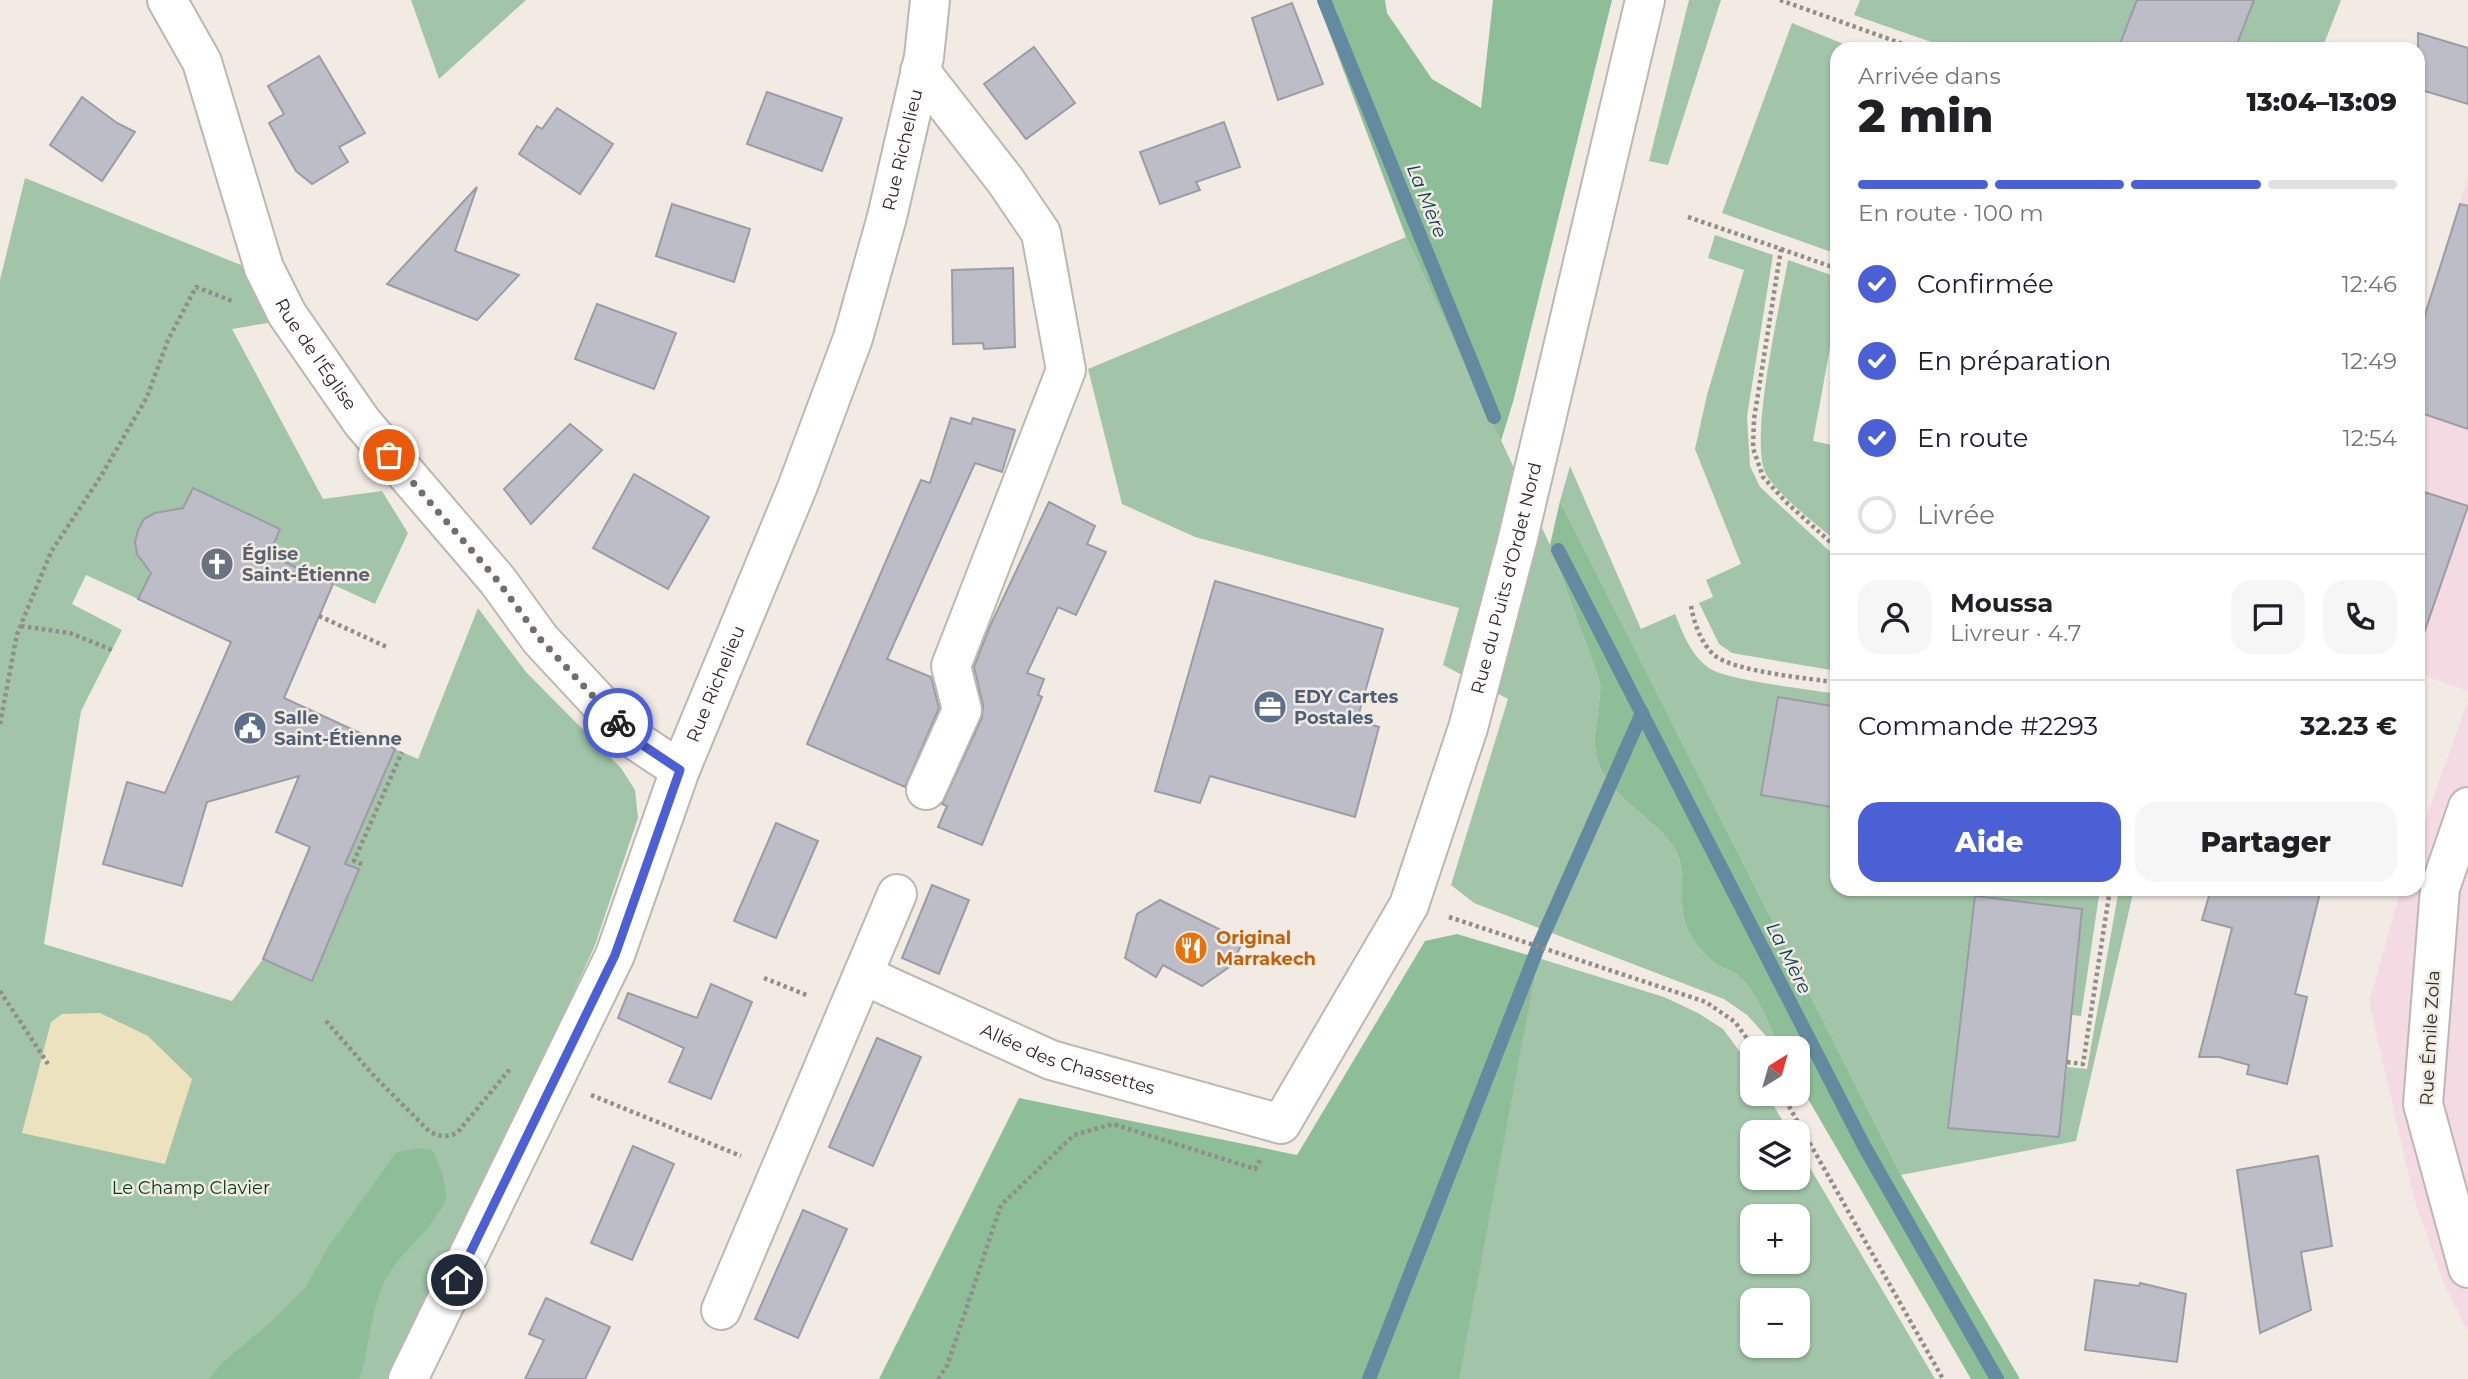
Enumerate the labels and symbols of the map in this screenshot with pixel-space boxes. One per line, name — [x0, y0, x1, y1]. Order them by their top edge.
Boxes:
street label: Rue Richelieu — [878, 87, 927, 213]
water label: La Mère — [1402, 161, 1452, 241]
street label: Rue de l'Église — [270, 295, 361, 414]
pin — [359, 425, 419, 485]
street label: Rue du Puits d'Ordet Nord — [1466, 460, 1546, 696]
place label: Église Saint-Étienne — [242, 543, 370, 586]
church icon: Église Saint-Étienne — [198, 545, 236, 583]
street label: Rue Richelieu — [682, 622, 750, 746]
place label: EDY Cartes Postales — [1294, 686, 1399, 729]
courier — [583, 688, 653, 758]
office icon: EDY Cartes Postales — [1251, 688, 1289, 726]
place label: Salle Saint-Étienne — [274, 707, 402, 750]
public building icon: Salle Saint-Étienne — [231, 709, 269, 747]
water label: La Mère — [1761, 918, 1817, 998]
place label: Original Marrakech — [1216, 927, 1316, 970]
restaurant icon: Original Marrakech — [1172, 929, 1210, 967]
street label: Rue Émile Zola — [2415, 970, 2445, 1106]
street label: Allée des Chassettes — [977, 1019, 1158, 1099]
north arrow — [1740, 1036, 1810, 1106]
park label: Le Champ Clavier — [112, 1177, 270, 1199]
pin — [427, 1250, 487, 1310]

